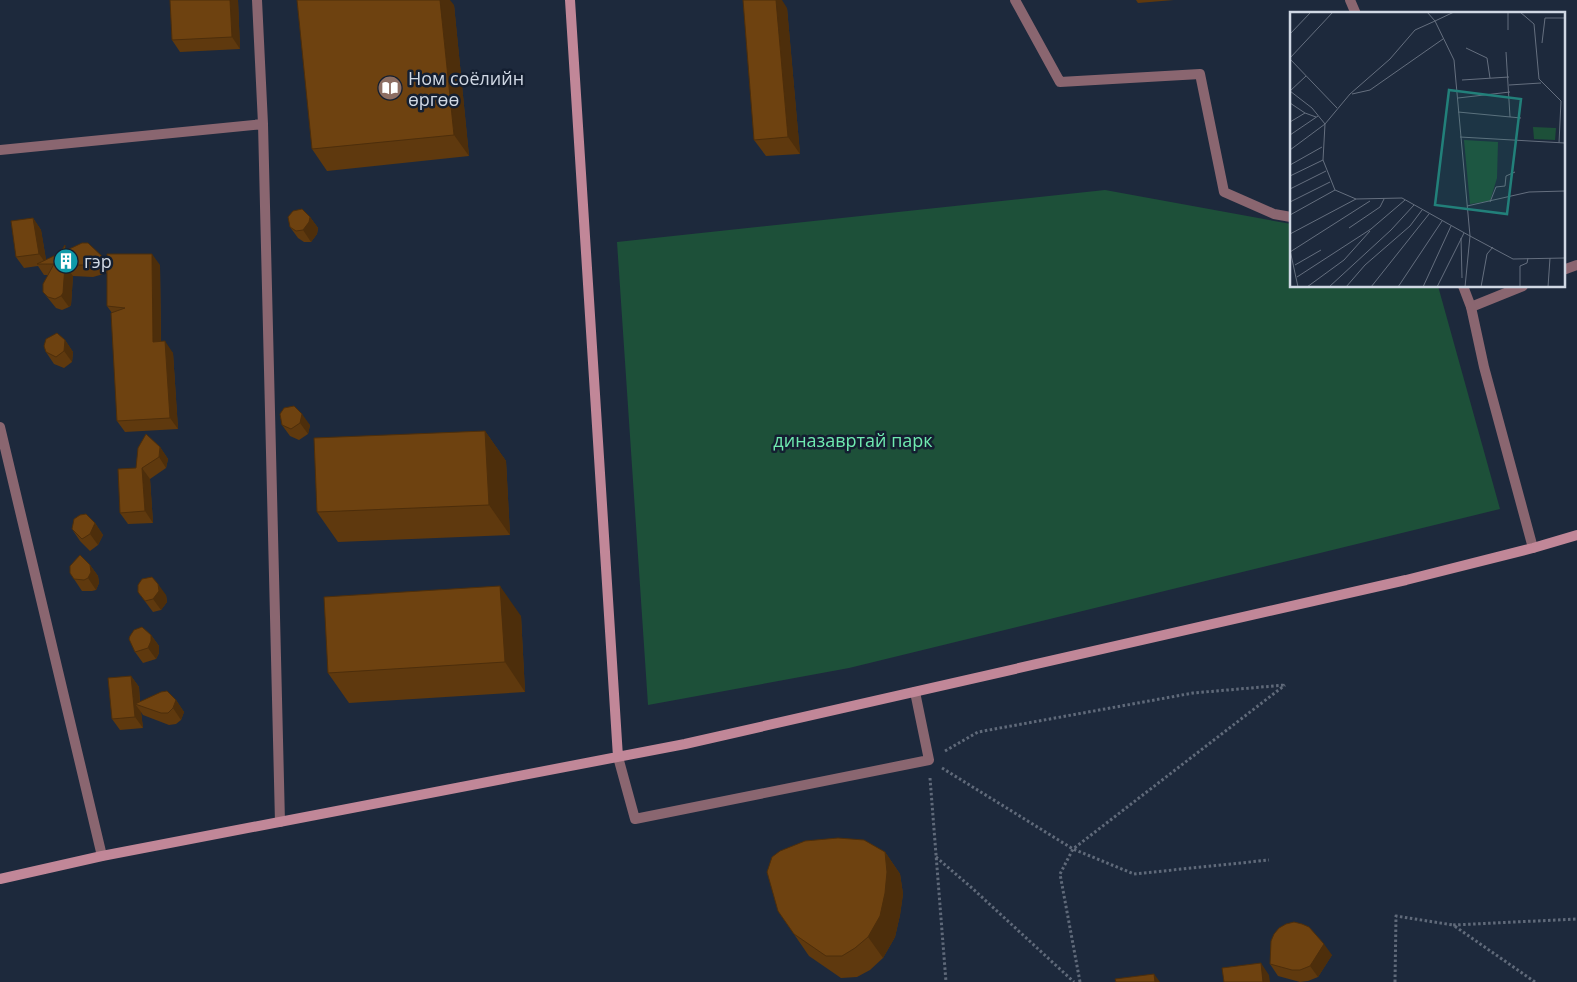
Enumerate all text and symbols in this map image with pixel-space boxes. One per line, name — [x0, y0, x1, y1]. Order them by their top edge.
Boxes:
inset map — [1290, 12, 1564, 288]
place label: Ном соёлийн өргөө — [408, 66, 524, 111]
library icon: Ном соёлийн өргөө — [377, 75, 403, 101]
building icon: гэр — [53, 248, 79, 274]
place label: гэр — [84, 249, 112, 273]
park label: диназавртай парк — [773, 428, 933, 452]

